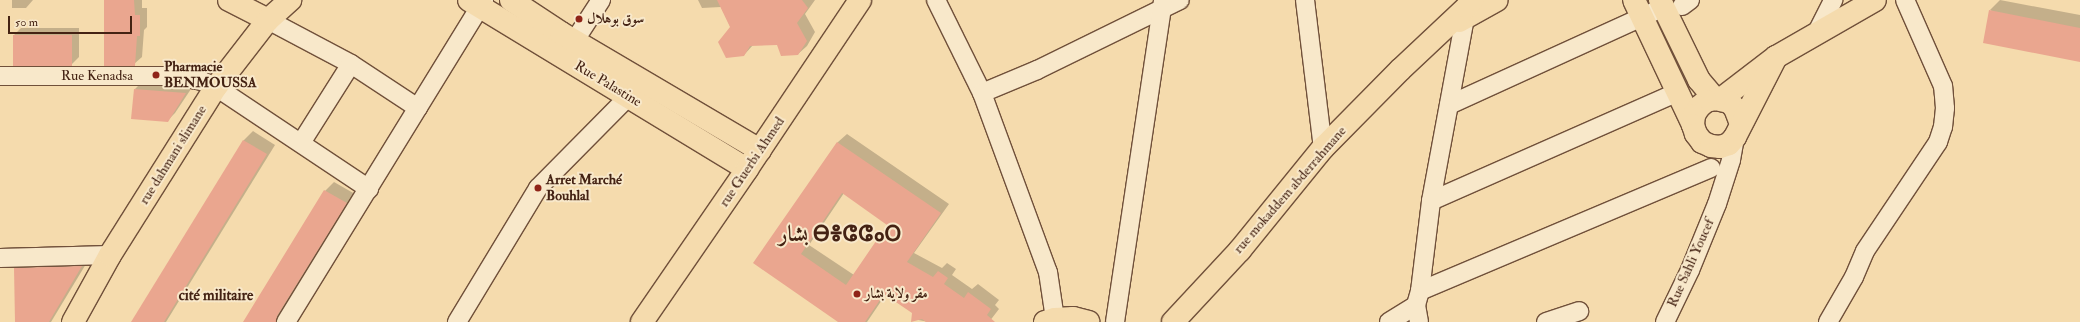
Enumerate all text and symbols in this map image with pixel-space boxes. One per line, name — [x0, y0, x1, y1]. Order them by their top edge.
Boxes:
scale bar — [10, 8, 134, 34]
place label: سوق بوهلال — [587, 11, 644, 27]
marker: سوق بوهلال — [574, 14, 584, 24]
text: 50 m — [15, 15, 38, 30]
street label: Rue Palastine — [572, 57, 644, 111]
place label: Pharmacie BENMOUSSA — [164, 59, 257, 92]
street label: Rue Kenadsa — [61, 68, 133, 84]
marker: Pharmacie BENMOUSSA — [151, 70, 161, 80]
street label: rue dahmani slimane — [136, 102, 210, 208]
street label: rue Guerbi Ahmed — [716, 114, 788, 210]
street label: rue mokaddem abderrahmane — [1230, 123, 1350, 257]
place label: Arret Marché Bouhlal — [546, 172, 622, 204]
marker: Arret Marché Bouhlal — [533, 183, 543, 193]
street label: Rue Sahli Youcef — [1664, 216, 1718, 310]
district label: بشار ⴱⴻⵛⵛⴰⵔ — [779, 222, 901, 248]
place label: مقر ولاية بشار — [865, 286, 928, 302]
district label: cité militaire — [179, 287, 253, 305]
marker: مقر ولاية بشار — [852, 289, 862, 299]

